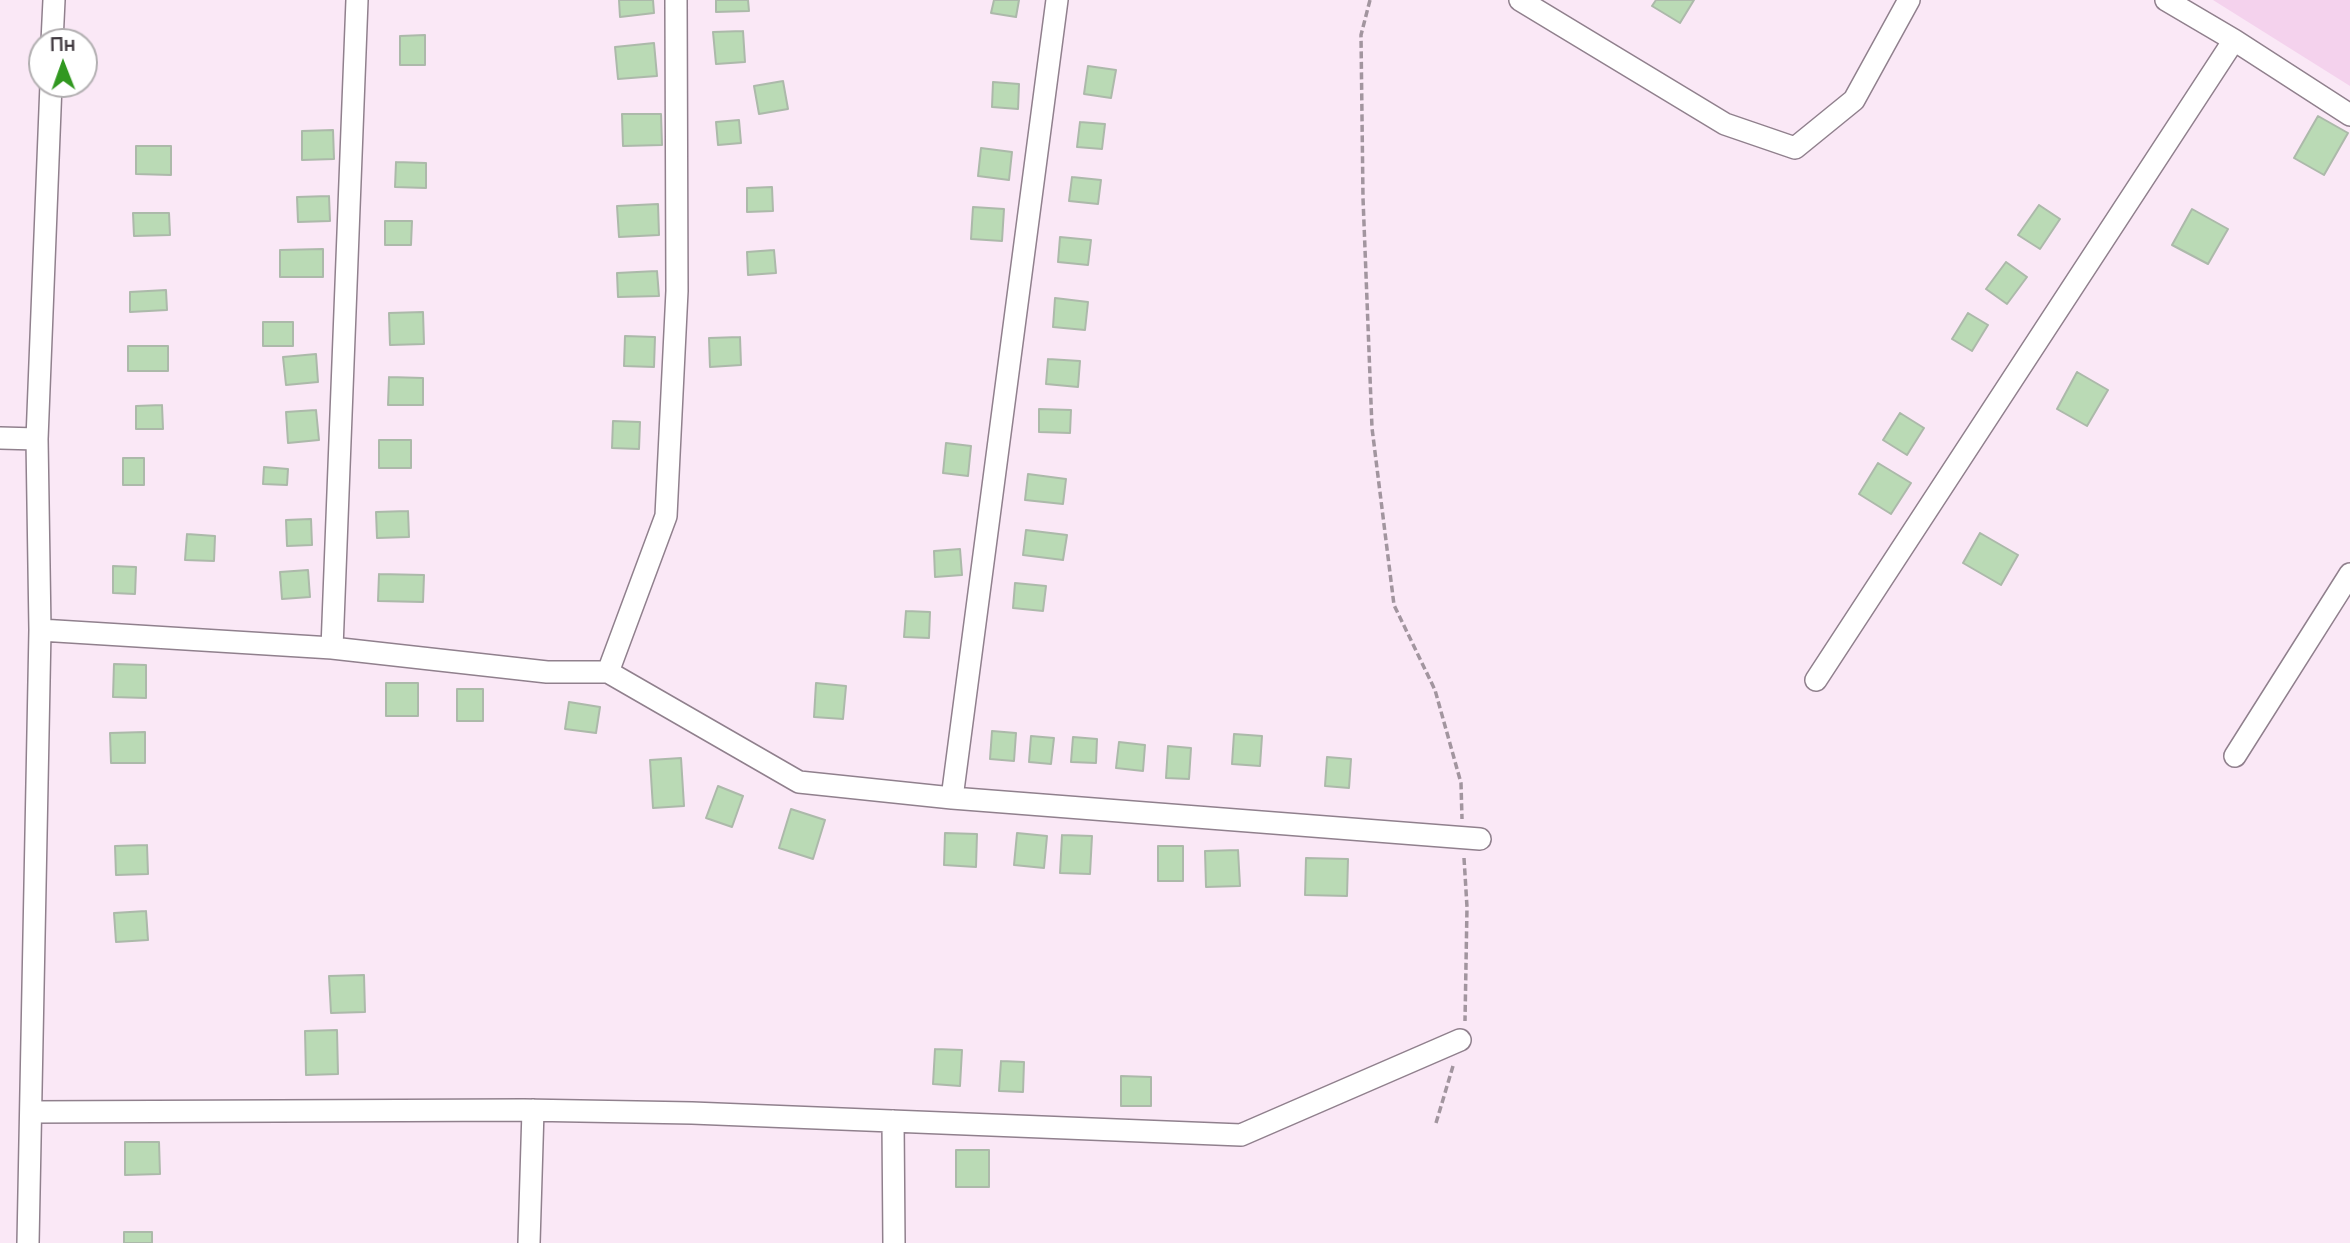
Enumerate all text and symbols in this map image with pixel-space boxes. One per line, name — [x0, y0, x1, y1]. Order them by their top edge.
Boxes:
north arrow — [28, 28, 98, 98]
text: Пн — [50, 31, 76, 57]

